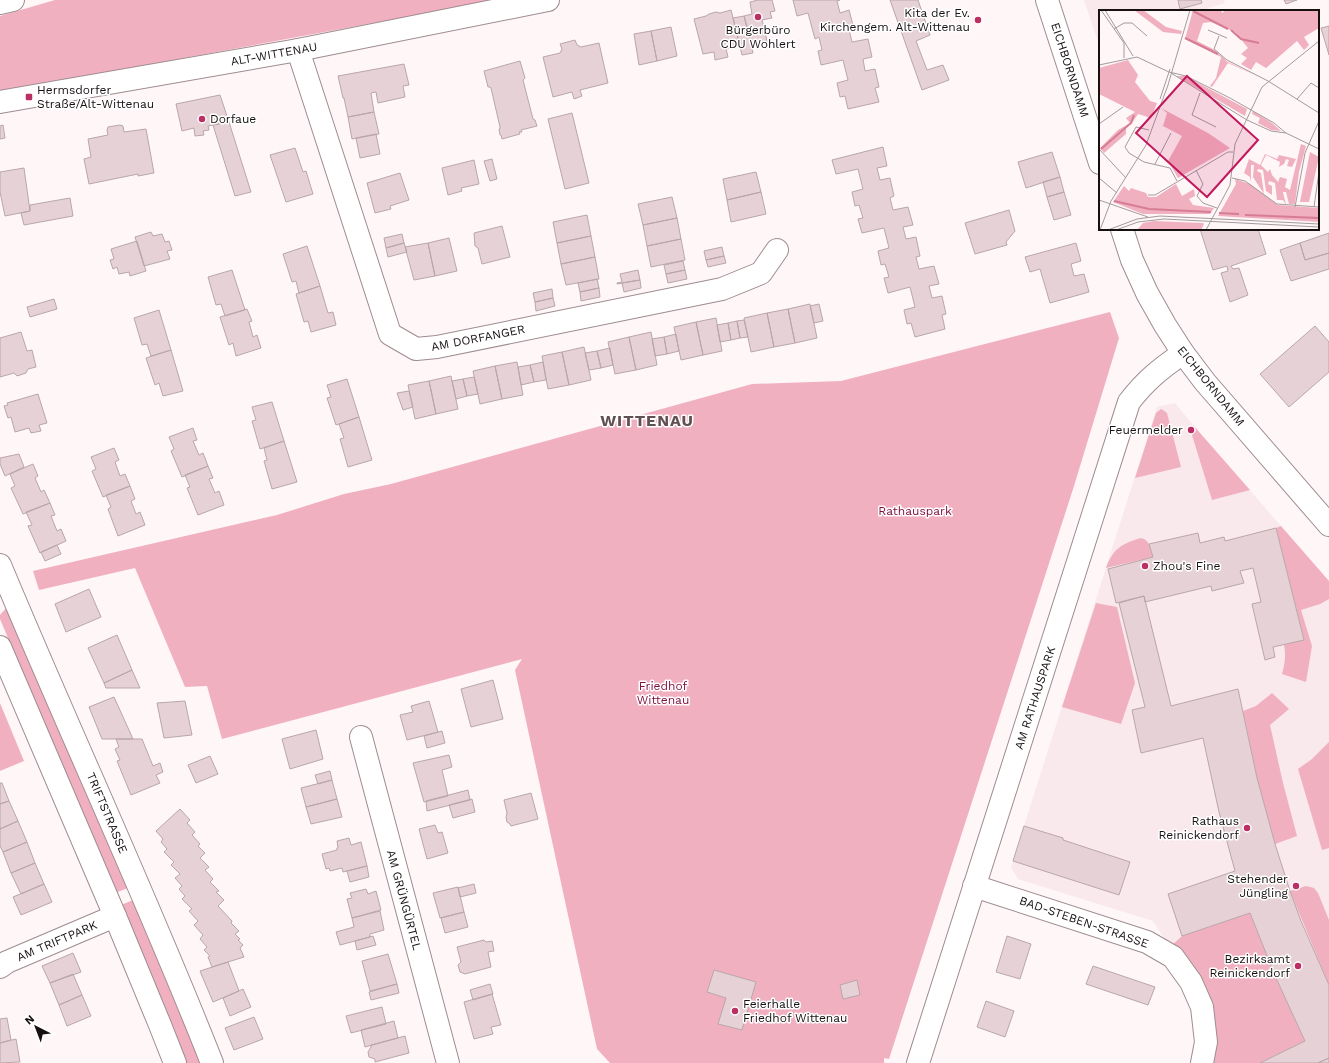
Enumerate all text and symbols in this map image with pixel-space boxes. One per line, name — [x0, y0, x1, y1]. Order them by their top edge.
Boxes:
place label: Kita der Ev. Kirchengem. Alt-Wittenau — [820, 6, 970, 34]
inset map — [1099, 10, 1319, 230]
marker: Bürgerbüro CDU Wohlert — [753, 12, 763, 22]
marker: Kita der Ev. Kirchengem. Alt-Wittenau — [973, 15, 983, 25]
street label: EICHBORNDAMM — [1048, 21, 1092, 119]
place label: Bürgerbüro CDU Wohlert — [720, 23, 796, 51]
street label: ALT-WITTENAU — [230, 40, 318, 68]
place label: Hermsdorfer Straße/Alt-Wittenau — [37, 83, 154, 111]
marker: Hermsdorfer Straße/Alt-Wittenau — [24, 92, 34, 102]
place label: Dorfaue — [210, 112, 256, 126]
marker: Dorfaue — [197, 114, 207, 124]
street label: AM DORFANGER — [430, 322, 526, 354]
street label: EICHBORNDAMM — [1175, 343, 1247, 429]
district label: WITTENAU — [600, 411, 694, 430]
place label: Feuermelder — [1109, 423, 1183, 437]
marker: Feuermelder — [1186, 425, 1196, 435]
park label: Rathauspark — [878, 504, 952, 518]
place label: Zhou's Fine — [1153, 559, 1221, 573]
marker: Zhou's Fine — [1140, 561, 1150, 571]
street label: AM RATHAUSPARK — [1012, 645, 1058, 751]
park label: Friedhof Wittenau — [637, 679, 689, 707]
street label: TRIFTSTRASSE — [84, 770, 130, 856]
place label: Rathaus Reinickendorf — [1158, 814, 1239, 842]
marker: Rathaus Reinickendorf — [1242, 823, 1252, 833]
street label: AM GRÜNGÜRTEL — [384, 848, 424, 952]
place label: Stehender Jüngling — [1227, 872, 1289, 900]
marker: Stehender Jüngling — [1291, 881, 1301, 891]
street label: BAD-STEBEN-STRASSE — [1017, 893, 1151, 951]
street label: AM TRIFTPARK — [15, 918, 99, 964]
place label: Bezirksamt Reinickendorf — [1209, 952, 1290, 980]
marker: Bezirksamt Reinickendorf — [1293, 961, 1303, 971]
place label: Feierhalle Friedhof Wittenau — [743, 997, 848, 1025]
marker: Feierhalle Friedhof Wittenau — [730, 1006, 740, 1016]
north arrow — [16, 1007, 56, 1047]
text: N — [22, 1012, 37, 1027]

